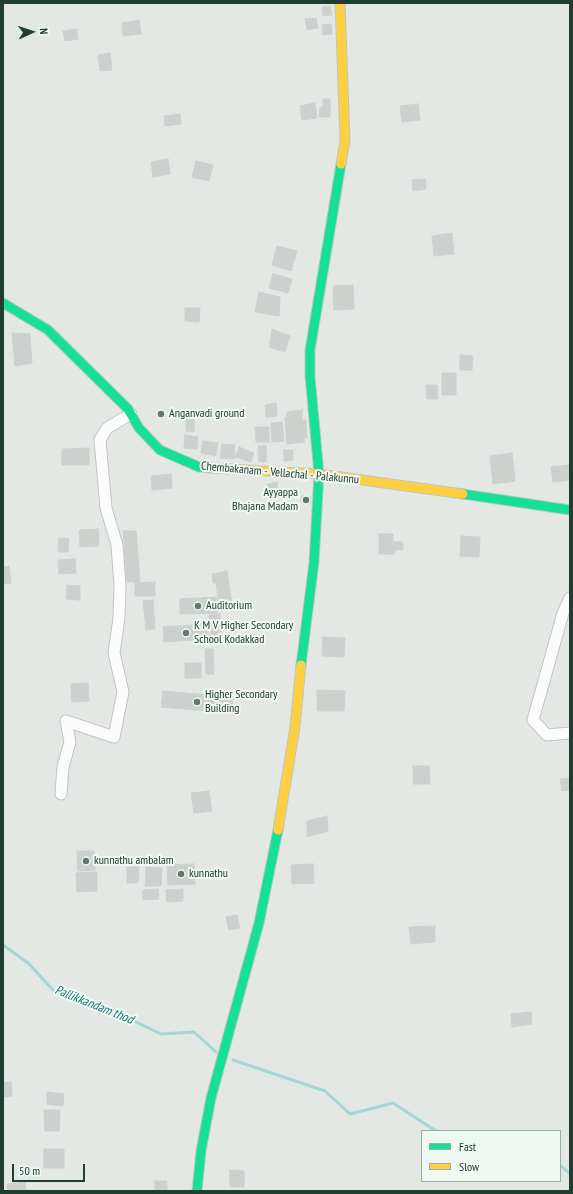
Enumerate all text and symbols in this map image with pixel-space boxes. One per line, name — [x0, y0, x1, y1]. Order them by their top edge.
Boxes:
north arrow — [12, 12, 52, 52]
text: N — [37, 28, 51, 35]
place label: Anganvadi ground — [169, 407, 244, 421]
marker: Anganvadi ground — [156, 409, 166, 419]
street label: Chembakanam - Vellachal - Palakunnu — [200, 459, 360, 487]
place label: Ayyappa Bhajana Madam — [232, 486, 298, 514]
marker: Ayyappa Bhajana Madam — [301, 495, 311, 505]
place label: Auditorium — [206, 599, 252, 613]
marker: Auditorium — [193, 601, 203, 611]
place label: K M V Higher Secondary School Kodakkad — [194, 619, 293, 647]
marker: K M V Higher Secondary School Kodakkad — [181, 628, 191, 638]
place label: Higher Secondary Building — [205, 688, 278, 716]
marker: Higher Secondary Building — [192, 697, 202, 707]
place label: kunnathu ambalam — [94, 854, 174, 868]
marker: kunnathu ambalam — [81, 856, 91, 866]
place label: kunnathu — [189, 867, 228, 881]
marker: kunnathu — [176, 869, 186, 879]
water label: Pallikkandam thod — [53, 982, 135, 1028]
legend — [421, 1130, 561, 1182]
text: Fast — [459, 1139, 476, 1154]
scale bar — [14, 1156, 87, 1182]
text: Slow — [459, 1159, 479, 1174]
text: 50 m — [19, 1163, 40, 1178]

